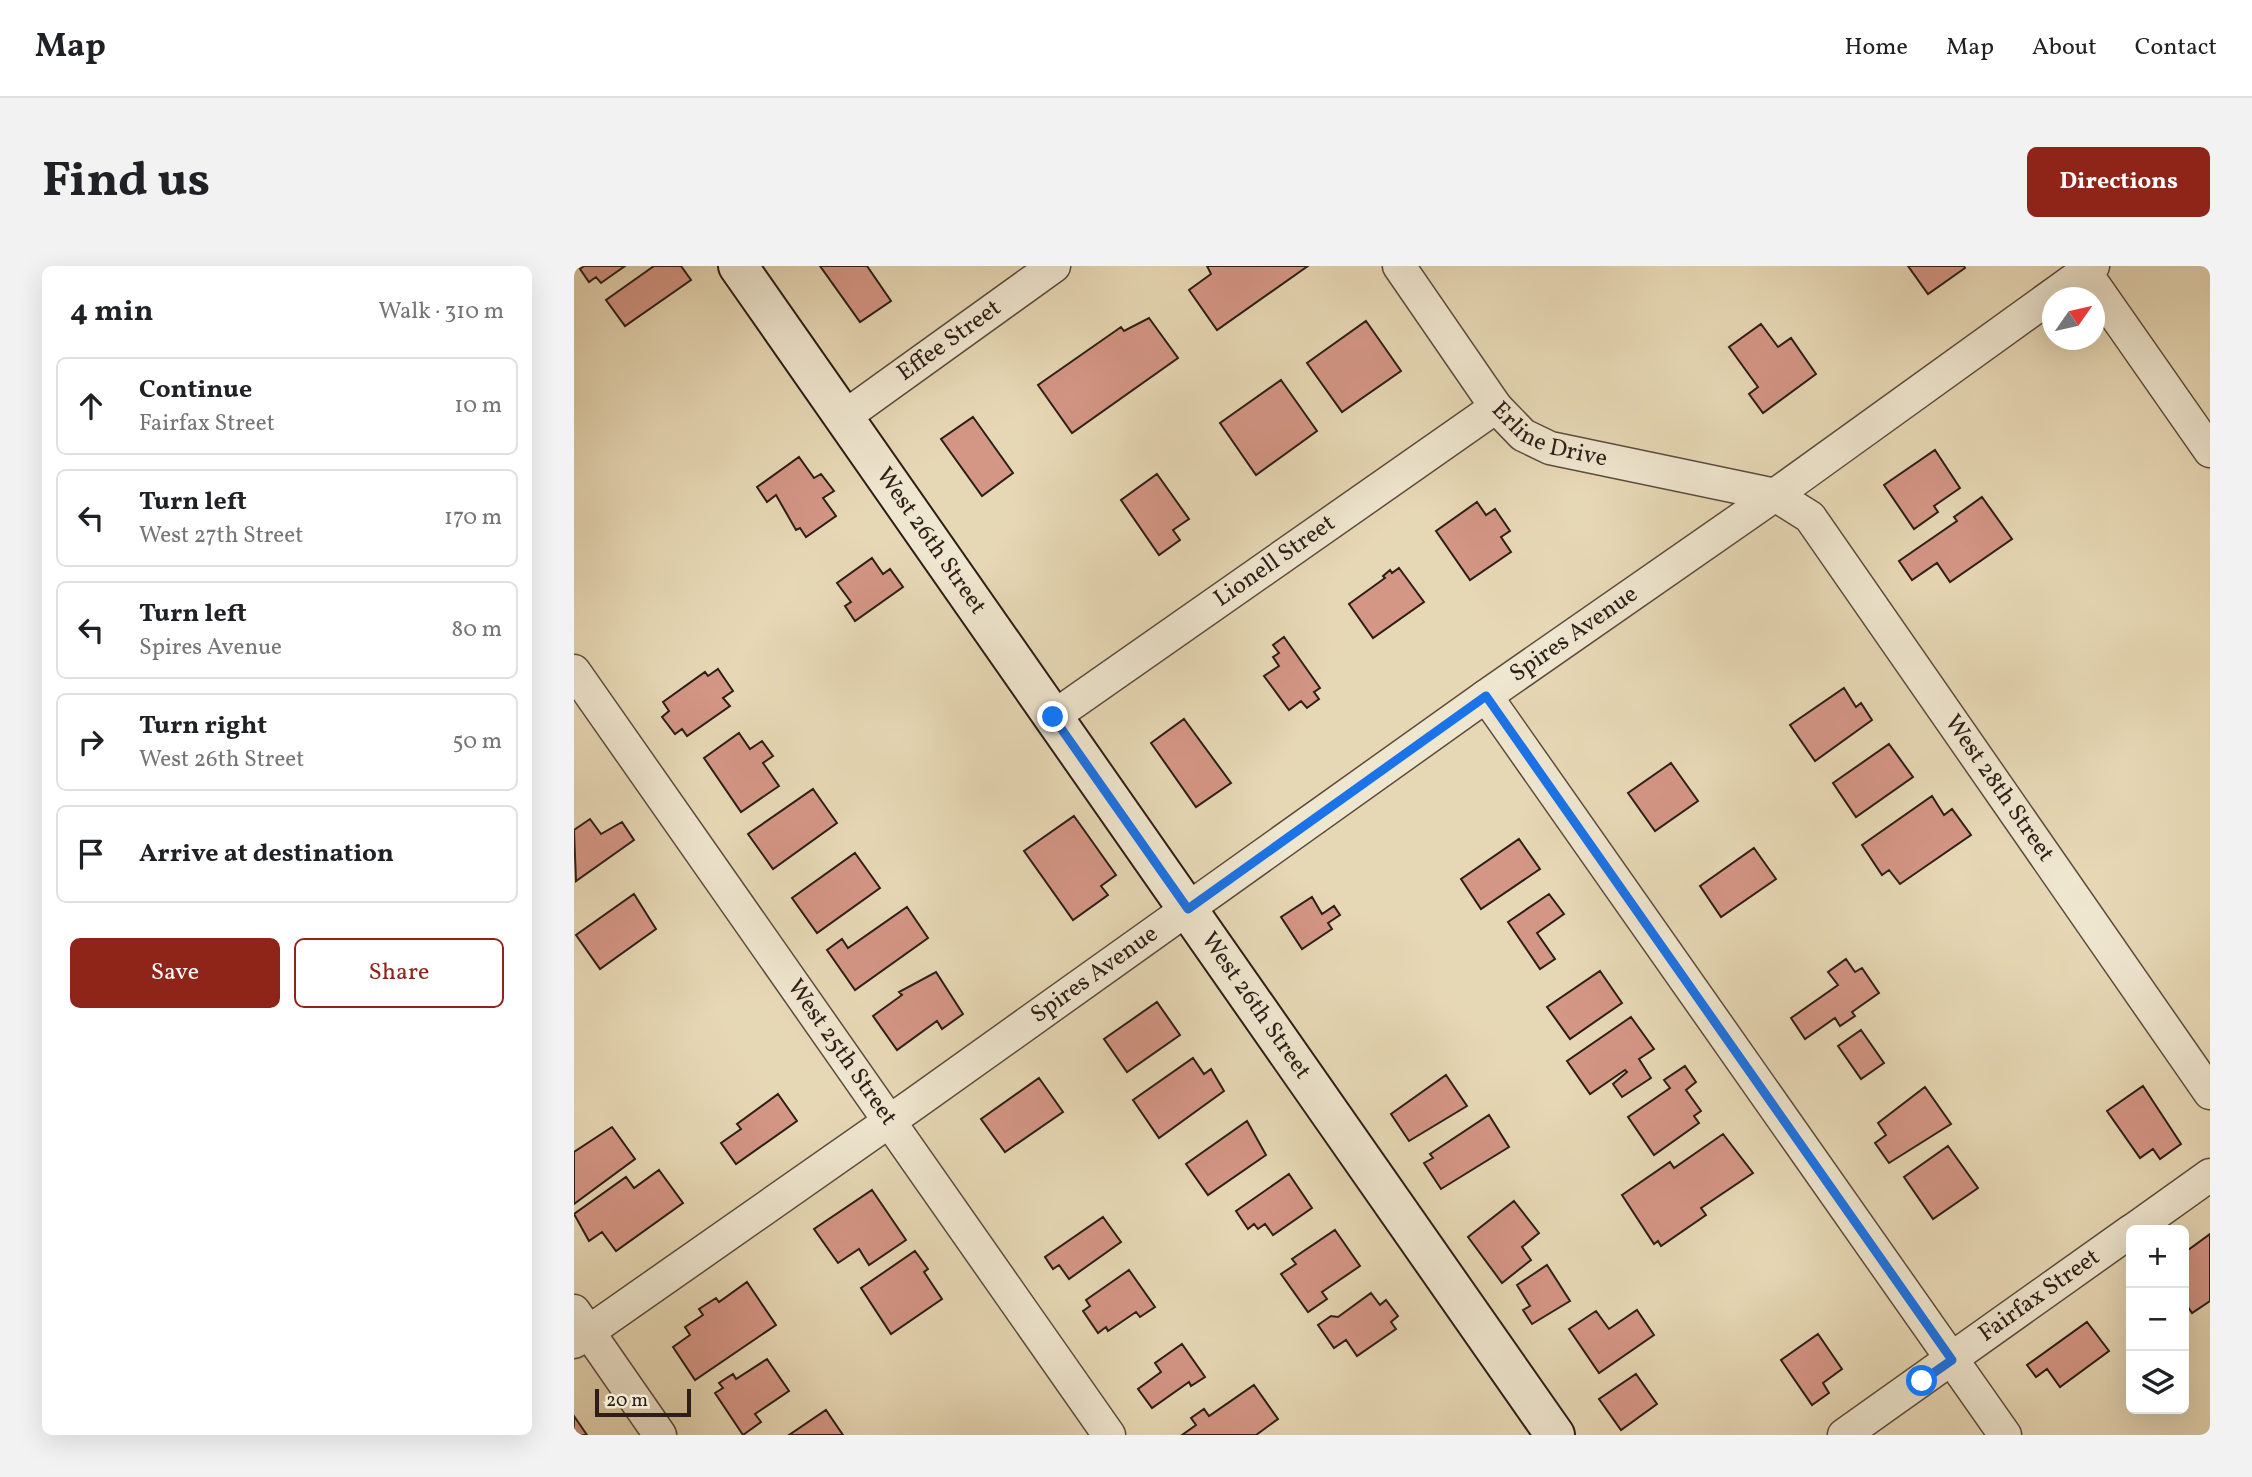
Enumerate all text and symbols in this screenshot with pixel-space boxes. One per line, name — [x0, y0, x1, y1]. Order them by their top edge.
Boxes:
text: Map — [35, 25, 106, 71]
text: Home — [1844, 31, 1908, 65]
text: Map — [1946, 31, 1994, 65]
text: About — [2032, 31, 2097, 65]
text: Contact — [2135, 31, 2217, 65]
button: Directions — [2027, 147, 2210, 217]
text: Find us — [42, 148, 210, 217]
north arrow — [2042, 287, 2105, 350]
text: 4 min — [70, 291, 154, 333]
street label: Effee Street — [891, 292, 1009, 390]
text: Walk · 310 m — [378, 296, 504, 328]
text: Continue — [139, 372, 252, 408]
icon: ahead — [72, 387, 110, 425]
text: 10 m — [454, 390, 502, 422]
street label: Erline Drive — [1483, 394, 1610, 477]
text: Fairfax Street — [139, 408, 275, 440]
street label: West 26th Street — [867, 461, 994, 622]
text: Turn left — [139, 484, 247, 520]
icon: left — [72, 499, 110, 537]
text: 170 m — [444, 502, 502, 534]
street label: Lionell Street — [1207, 507, 1343, 616]
text: West 27th Street — [139, 520, 303, 552]
street label: Spires Avenue — [1503, 578, 1645, 691]
text: Turn left — [139, 596, 247, 632]
icon: left — [72, 611, 110, 649]
text: 80 m — [452, 614, 502, 646]
text: Spires Avenue — [139, 632, 282, 664]
route end — [1037, 701, 1068, 732]
text: Turn right — [139, 708, 267, 744]
street label: West 28th Street — [1935, 708, 2062, 869]
icon: right — [72, 723, 110, 761]
text: 50 m — [453, 726, 502, 758]
text: West 26th Street — [139, 744, 304, 776]
icon: arrive — [72, 835, 110, 873]
text: Arrive at destination — [139, 836, 394, 872]
street label: Spires Avenue — [1024, 918, 1165, 1032]
street label: West 26th Street — [1192, 926, 1319, 1087]
button: Save — [70, 938, 280, 1008]
button: Share — [294, 938, 504, 1008]
street label: West 25th Street — [778, 972, 905, 1133]
map controls — [2126, 1225, 2189, 1414]
button: + — [2126, 1225, 2189, 1288]
street label: Fairfax Street — [1972, 1241, 2107, 1351]
button: − — [2126, 1288, 2189, 1351]
button: layers — [2126, 1351, 2189, 1414]
route start — [1906, 1365, 1937, 1396]
scale bar — [595, 1386, 691, 1418]
text: 20 m — [606, 1388, 648, 1414]

